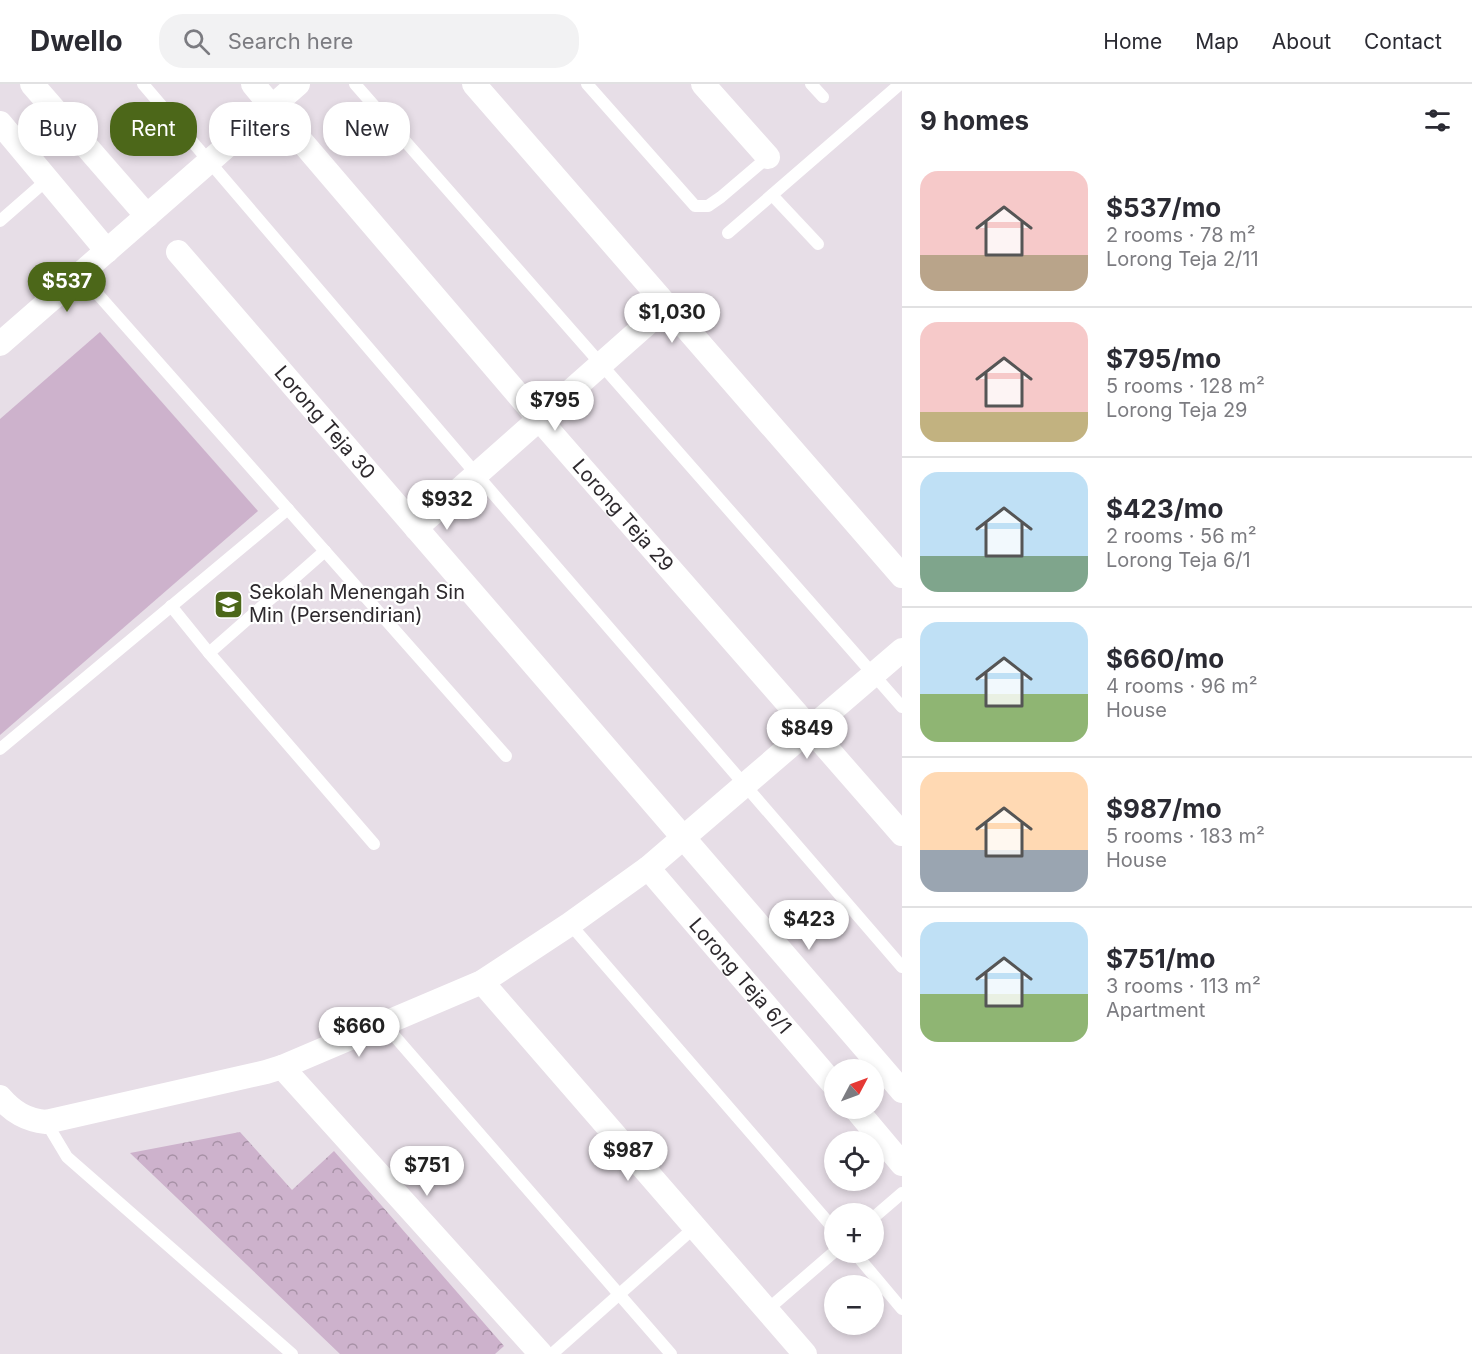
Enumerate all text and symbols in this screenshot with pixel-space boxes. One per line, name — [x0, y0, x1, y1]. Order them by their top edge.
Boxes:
search box — [159, 14, 579, 68]
text: Dwello — [30, 24, 123, 58]
icon: search — [180, 25, 213, 58]
text: Search here — [228, 28, 353, 54]
text: Home — [1103, 29, 1162, 54]
text: Map — [1195, 29, 1239, 54]
text: About — [1272, 29, 1331, 54]
text: Contact — [1364, 29, 1442, 54]
chip: Buy — [18, 102, 98, 156]
chip: Rent — [110, 102, 197, 156]
chip: Filters — [209, 102, 311, 156]
chip: New — [323, 102, 410, 156]
icon: filters — [1421, 104, 1454, 137]
text: 9 homes — [920, 105, 1029, 136]
text: $537/mo — [1106, 192, 1221, 223]
icon: home — [968, 195, 1040, 267]
text: 2 rooms · 78 m² — [1106, 223, 1255, 247]
text: Lorong Teja 2/11 — [1106, 247, 1259, 271]
pin: $537 — [31, 262, 103, 313]
text: $537 — [42, 269, 92, 293]
pin: $1,030 — [623, 293, 721, 344]
text: $1,030 — [638, 300, 706, 324]
text: $795/mo — [1106, 343, 1221, 374]
icon: home — [968, 346, 1040, 418]
street label: Lorong Teja 30 — [270, 361, 380, 484]
text: 5 rooms · 128 m² — [1106, 374, 1265, 398]
pin: $795 — [519, 381, 591, 432]
text: $795 — [530, 388, 580, 412]
text: Lorong Teja 29 — [1106, 398, 1248, 422]
street label: Lorong Teja 29 — [567, 454, 679, 576]
pin: $932 — [411, 480, 483, 531]
text: $932 — [421, 487, 473, 511]
text: $423/mo — [1106, 493, 1224, 524]
icon: home — [968, 496, 1040, 568]
text: 2 rooms · 56 m² — [1106, 524, 1257, 548]
text: Lorong Teja 6/1 — [1106, 548, 1251, 572]
place label: Sekolah Menengah Sin Min (Persendirian) — [249, 580, 465, 627]
school or university icon: Sekolah Menengah Sin Min (Persendirian) — [212, 588, 244, 620]
text: $660/mo — [1106, 643, 1224, 674]
icon: home — [968, 646, 1040, 718]
text: 4 rooms · 96 m² — [1106, 674, 1258, 698]
text: House — [1106, 698, 1167, 722]
pin: $849 — [771, 709, 843, 760]
text: $849 — [781, 716, 833, 740]
text: $987/mo — [1106, 793, 1222, 824]
icon: home — [968, 796, 1040, 868]
text: 5 rooms · 183 m² — [1106, 824, 1265, 848]
text: House — [1106, 848, 1167, 872]
pin: $423 — [773, 900, 845, 951]
text: $423 — [783, 907, 835, 931]
street label: Lorong Teja 6/1 — [684, 913, 797, 1039]
text: $751/mo — [1106, 943, 1215, 974]
icon: home — [968, 946, 1040, 1018]
text: 3 rooms · 113 m² — [1106, 974, 1261, 998]
text: Apartment — [1106, 998, 1205, 1022]
pin: $660 — [323, 1007, 395, 1058]
text: $660 — [333, 1014, 385, 1038]
north arrow — [824, 1059, 884, 1119]
map controls — [824, 1059, 884, 1335]
pin: $987 — [592, 1131, 664, 1182]
button: locate — [824, 1131, 884, 1191]
text: $987 — [603, 1138, 653, 1162]
pin: $751 — [391, 1146, 463, 1197]
text: $751 — [404, 1153, 450, 1177]
button: + — [824, 1203, 884, 1263]
button: − — [824, 1275, 884, 1335]

